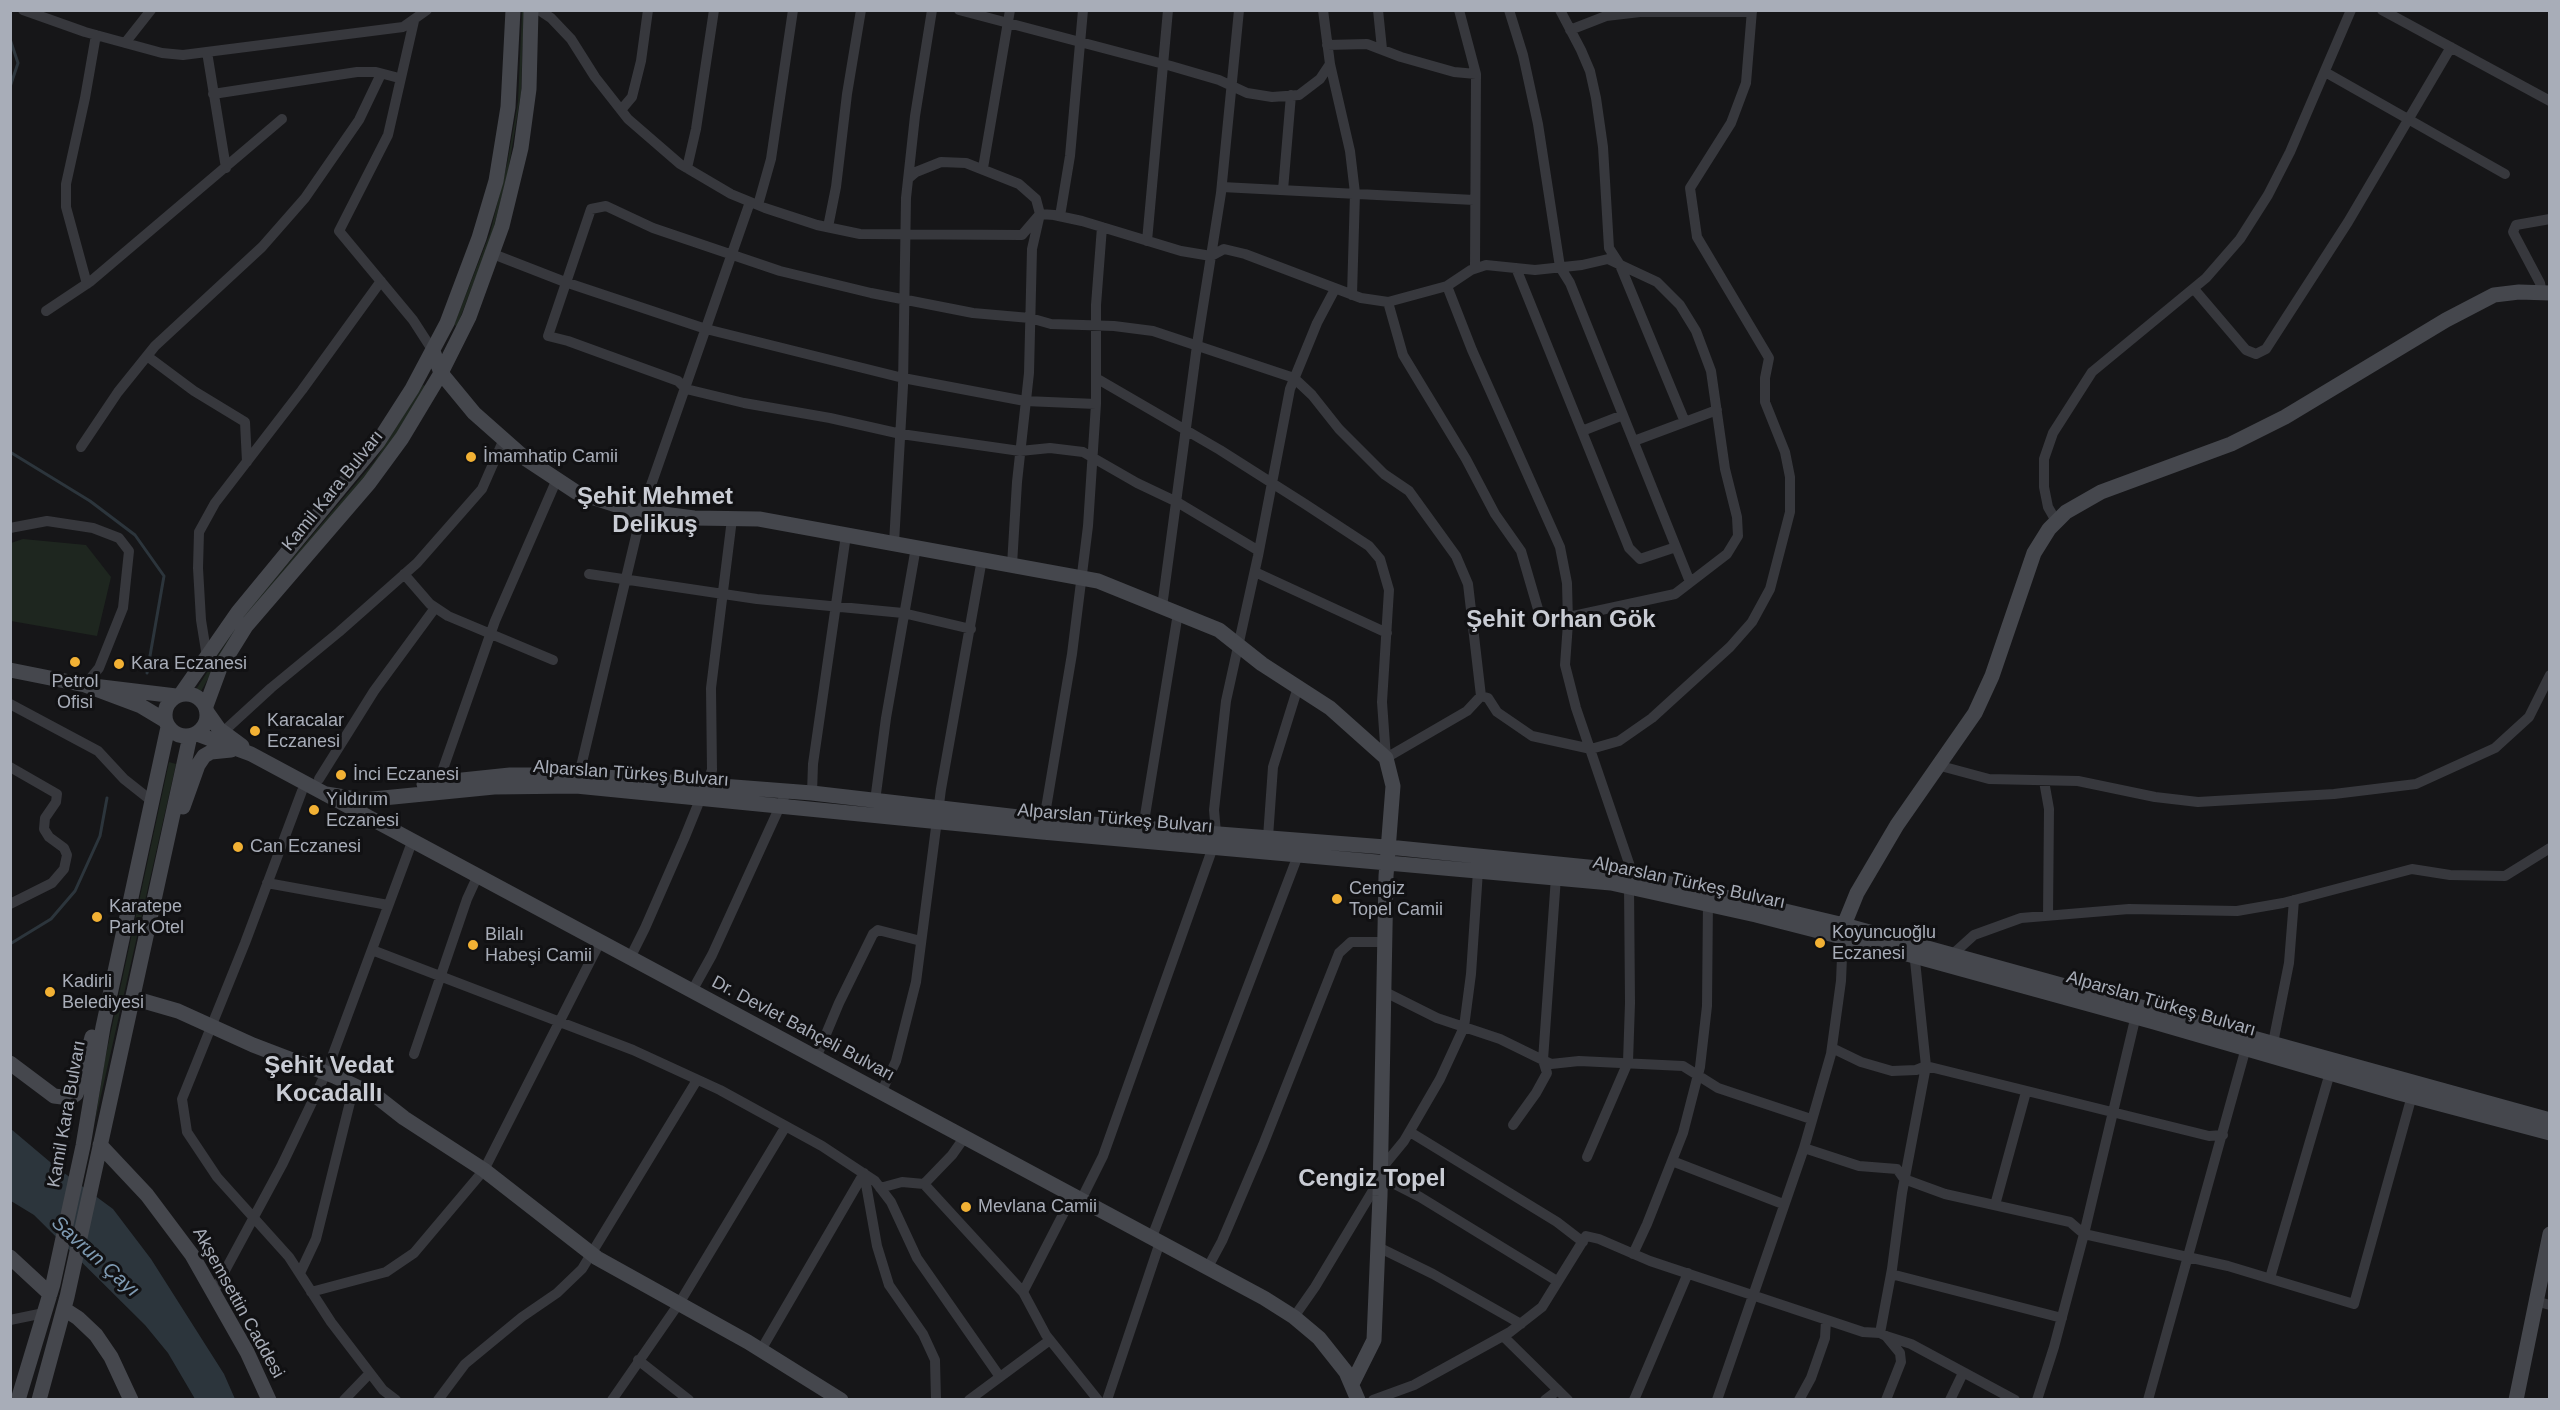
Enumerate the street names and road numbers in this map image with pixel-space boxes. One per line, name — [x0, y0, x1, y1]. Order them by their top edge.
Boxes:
street label: Kamil Kara Bulvarı — [278, 426, 388, 556]
street label: Alparslan Türkeş Bulvarı — [532, 756, 730, 792]
street label: Alparslan Türkeş Bulvarı — [1016, 800, 1214, 838]
street label: Alparslan Türkeş Bulvarı — [1591, 852, 1787, 914]
street label: Alparslan Türkeş Bulvarı — [2064, 967, 2258, 1041]
street label: Dr. Devlet Bahçeli Bulvarı — [708, 972, 898, 1086]
street label: Kamil Kara Bulvarı — [43, 1039, 91, 1189]
street label: Akşemsettin Caddesi — [188, 1224, 288, 1382]

